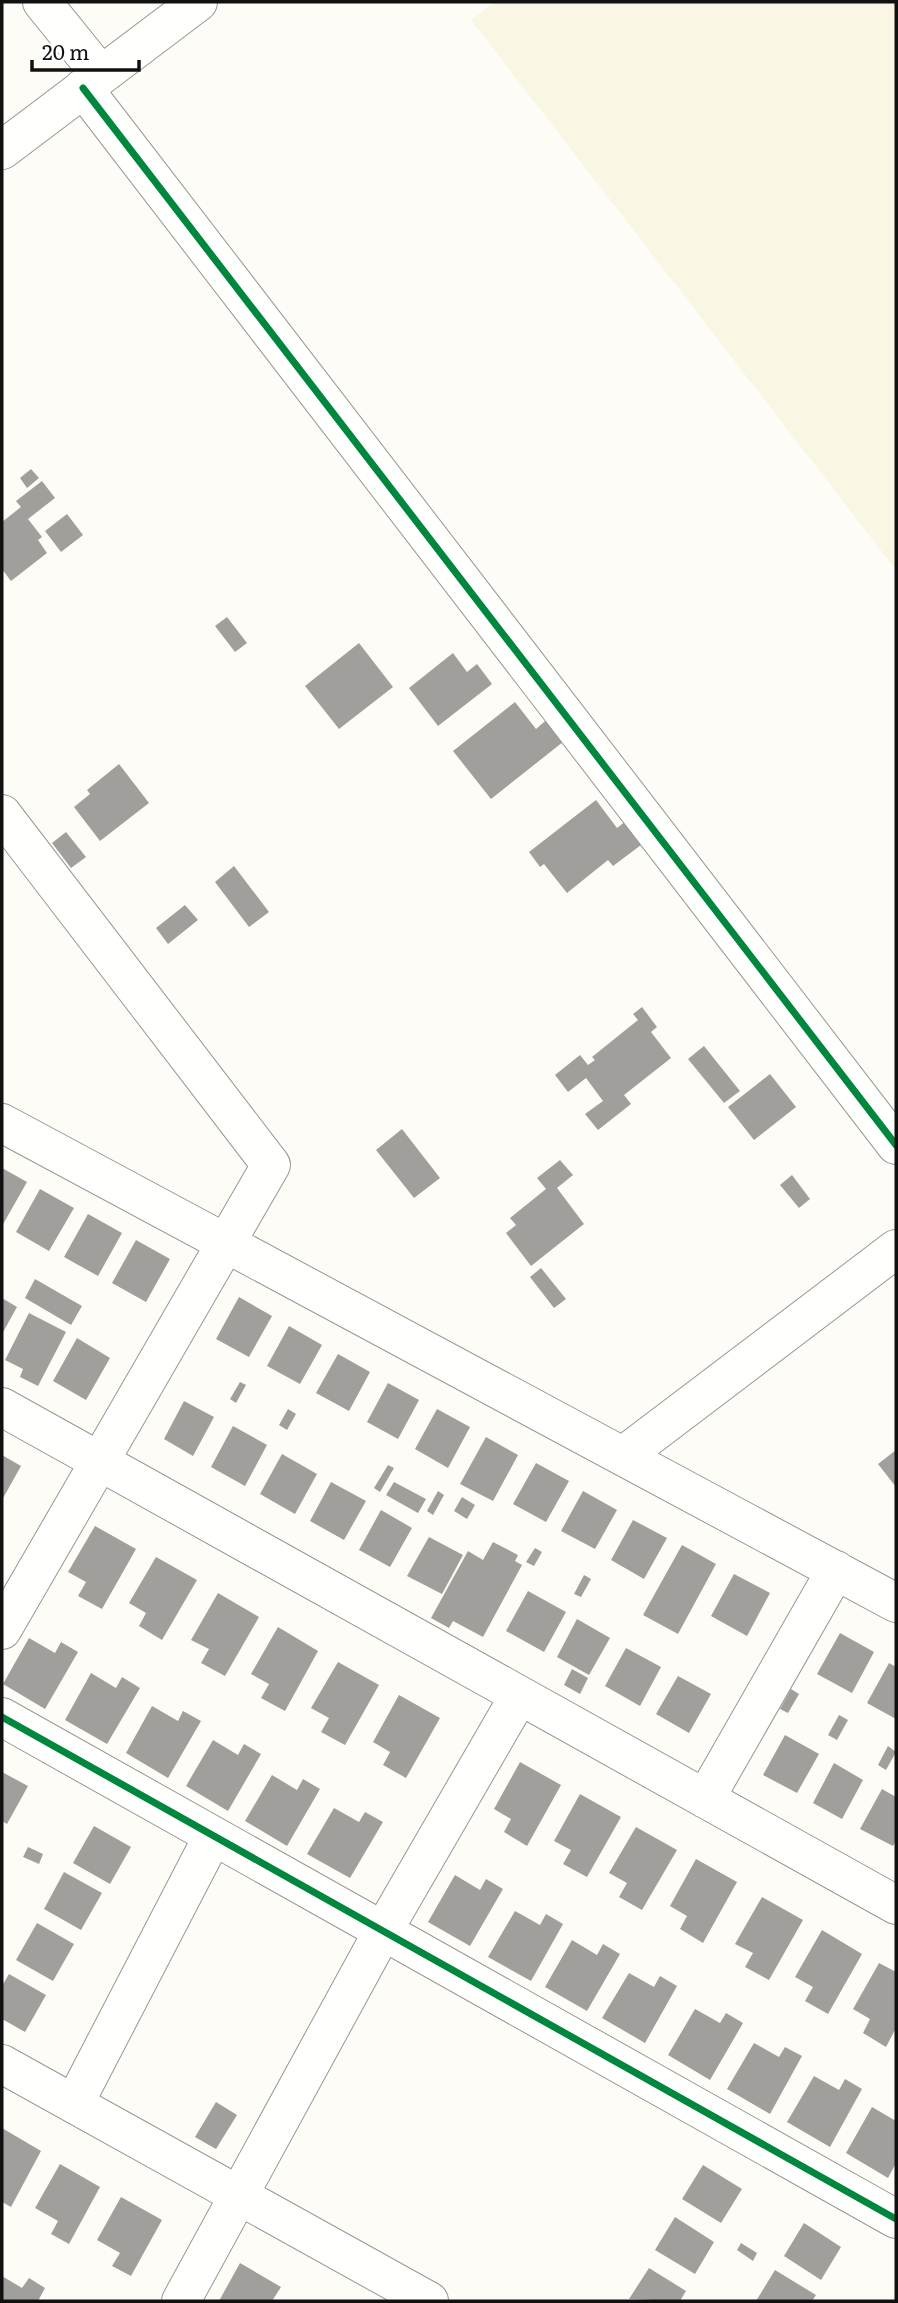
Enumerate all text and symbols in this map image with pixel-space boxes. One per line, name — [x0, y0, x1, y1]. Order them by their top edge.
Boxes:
scale bar — [32, 28, 138, 72]
text: 20 m — [42, 35, 89, 66]

